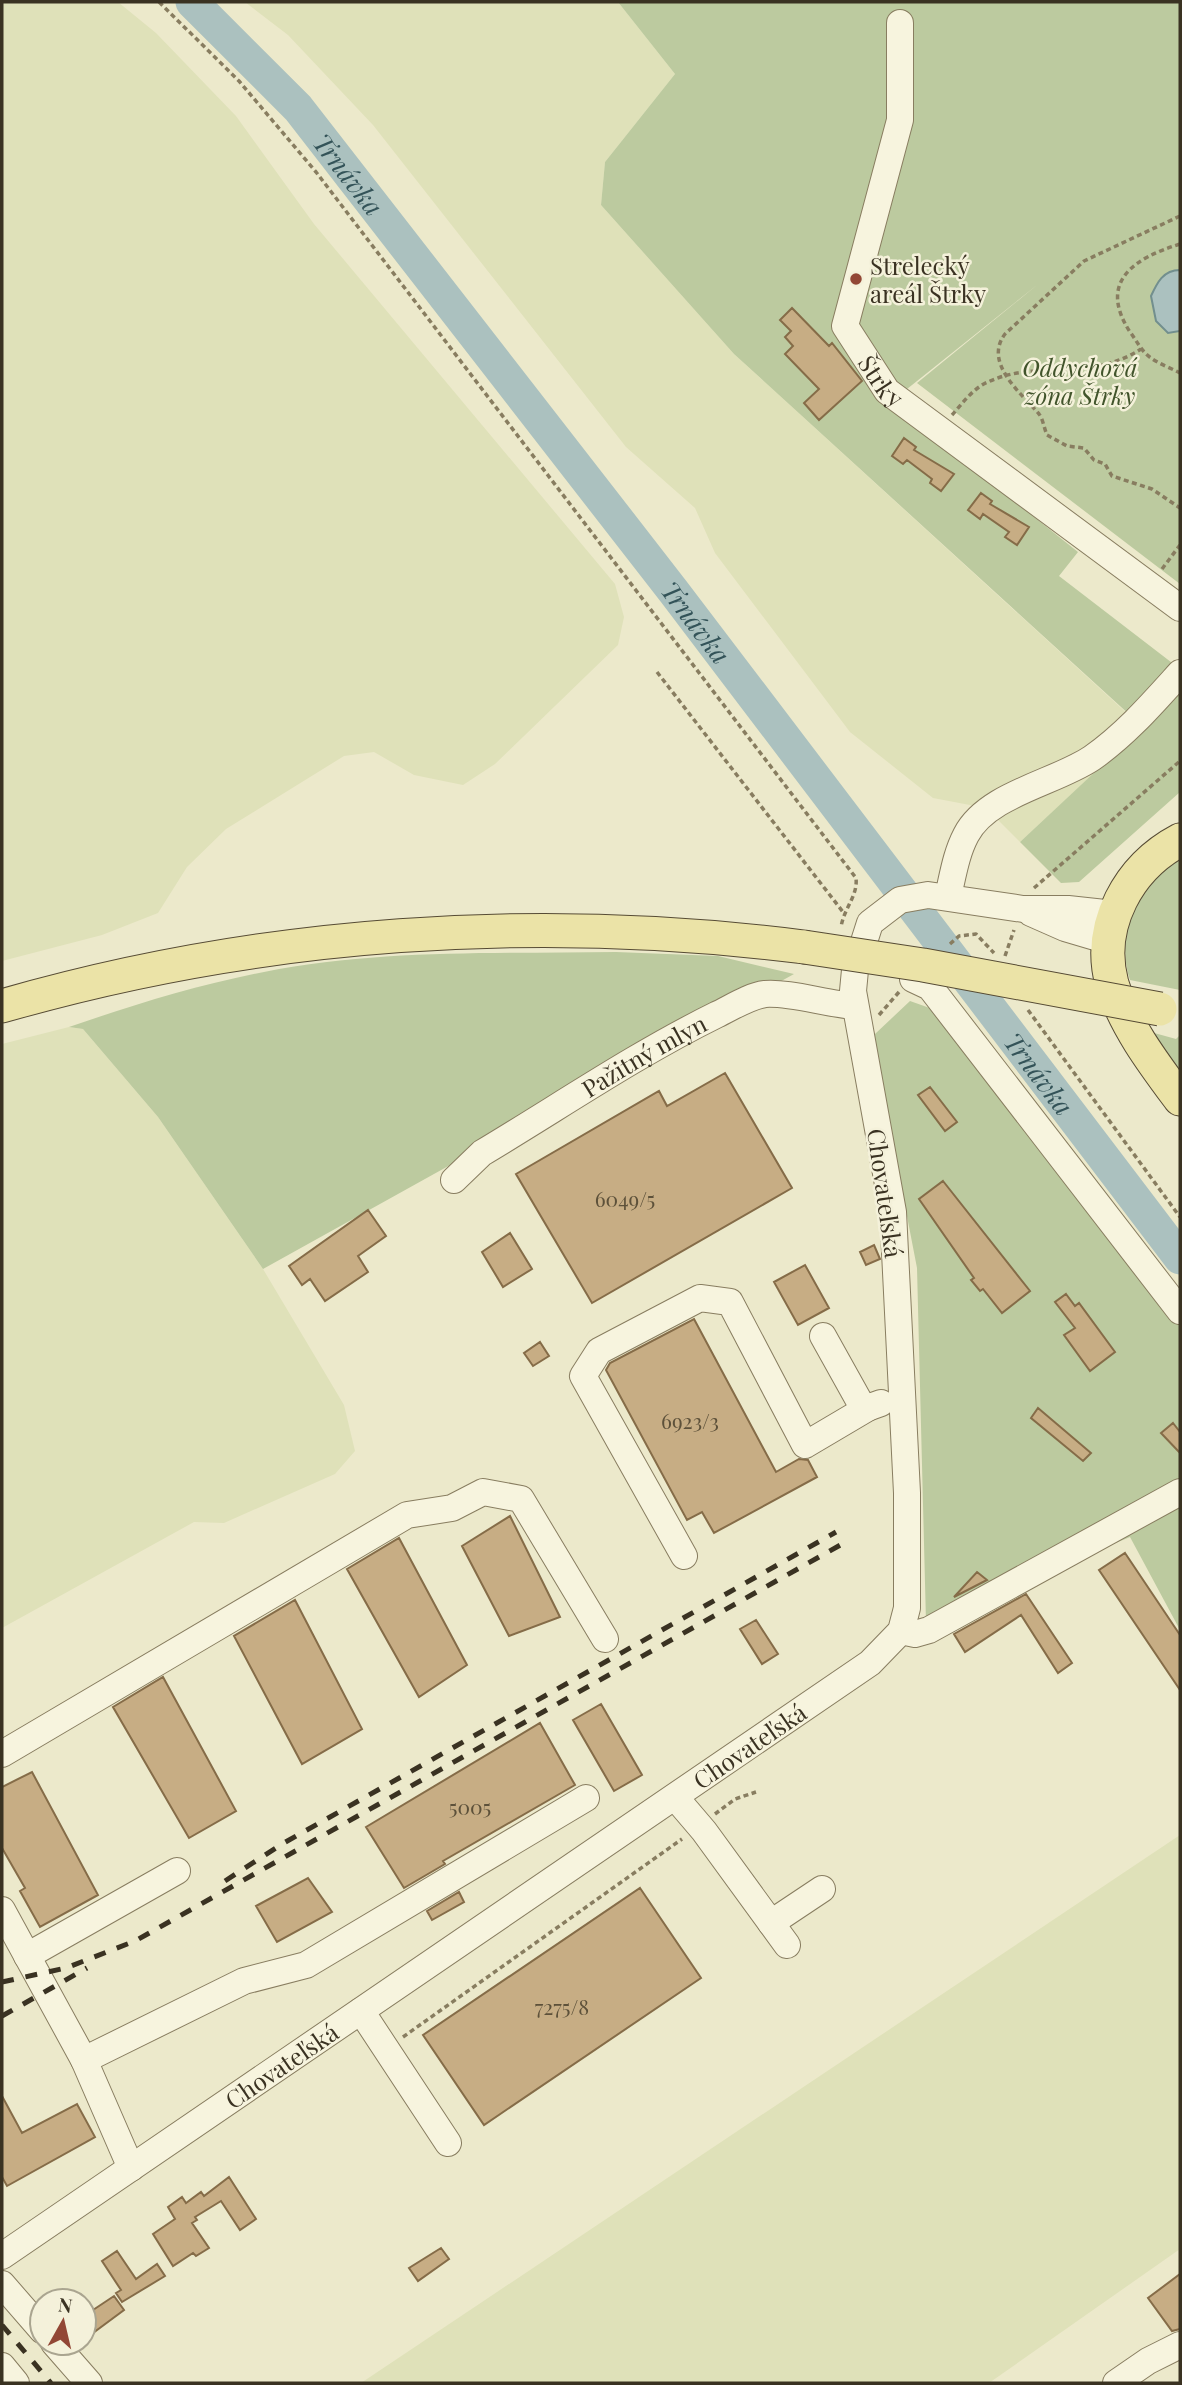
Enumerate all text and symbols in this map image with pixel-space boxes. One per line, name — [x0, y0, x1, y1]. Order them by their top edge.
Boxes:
water label: Trnávka — [306, 125, 392, 222]
place label: Strelecký areál Štrky — [870, 249, 986, 309]
marker: Strelecký areál Štrky — [848, 271, 864, 287]
street label: Štrky — [852, 349, 910, 414]
park label: Oddychová zóna Štrky — [1022, 351, 1138, 411]
water label: Trnávka — [654, 573, 739, 670]
street label: Pažitný mlyn — [575, 1007, 712, 1104]
water label: Trnávka — [997, 1025, 1082, 1122]
street label: Chovateľská — [861, 1126, 911, 1260]
house number: 6049/5 — [595, 1184, 655, 1212]
house number: 6923/3 — [661, 1406, 719, 1434]
street label: Chovateľská — [686, 1695, 812, 1795]
house number: 5005 — [449, 1792, 491, 1820]
house number: 7275/8 — [535, 1992, 589, 2020]
street label: Chovateľská — [218, 2015, 344, 2115]
north arrow — [28, 2287, 98, 2357]
text: N — [57, 2290, 74, 2318]

